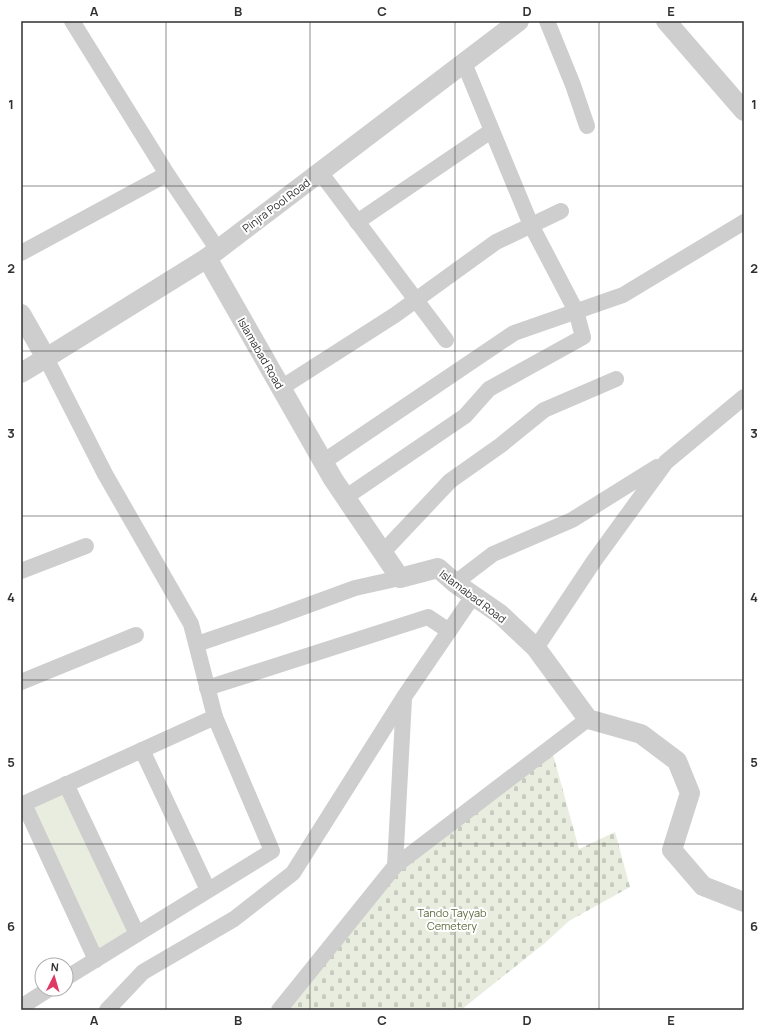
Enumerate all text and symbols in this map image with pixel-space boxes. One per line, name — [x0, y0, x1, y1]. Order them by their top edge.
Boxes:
text: A — [90, 2, 99, 20]
text: B — [234, 2, 242, 20]
text: C — [377, 2, 387, 20]
text: D — [522, 2, 532, 20]
text: E — [667, 2, 675, 20]
text: 1 — [8, 95, 14, 113]
text: 1 — [751, 95, 757, 113]
street label: Pinjra Pool Road — [239, 175, 313, 235]
text: 2 — [7, 259, 15, 277]
text: 2 — [750, 259, 758, 277]
street label: Islamabad Road — [235, 315, 287, 391]
text: 3 — [7, 424, 15, 442]
text: 3 — [750, 424, 758, 442]
street label: Islamabad Road — [437, 566, 509, 626]
text: 4 — [7, 588, 15, 606]
text: 4 — [750, 588, 758, 606]
text: 5 — [7, 753, 15, 771]
text: 5 — [750, 753, 758, 771]
park label: Tando Tayyab Cemetery — [417, 905, 487, 933]
text: 6 — [7, 917, 15, 935]
text: 6 — [750, 917, 758, 935]
north arrow — [34, 957, 74, 997]
text: N — [50, 959, 60, 974]
text: A — [90, 1011, 99, 1029]
text: B — [234, 1011, 242, 1029]
text: C — [377, 1011, 387, 1029]
text: D — [522, 1011, 532, 1029]
text: E — [667, 1011, 675, 1029]

